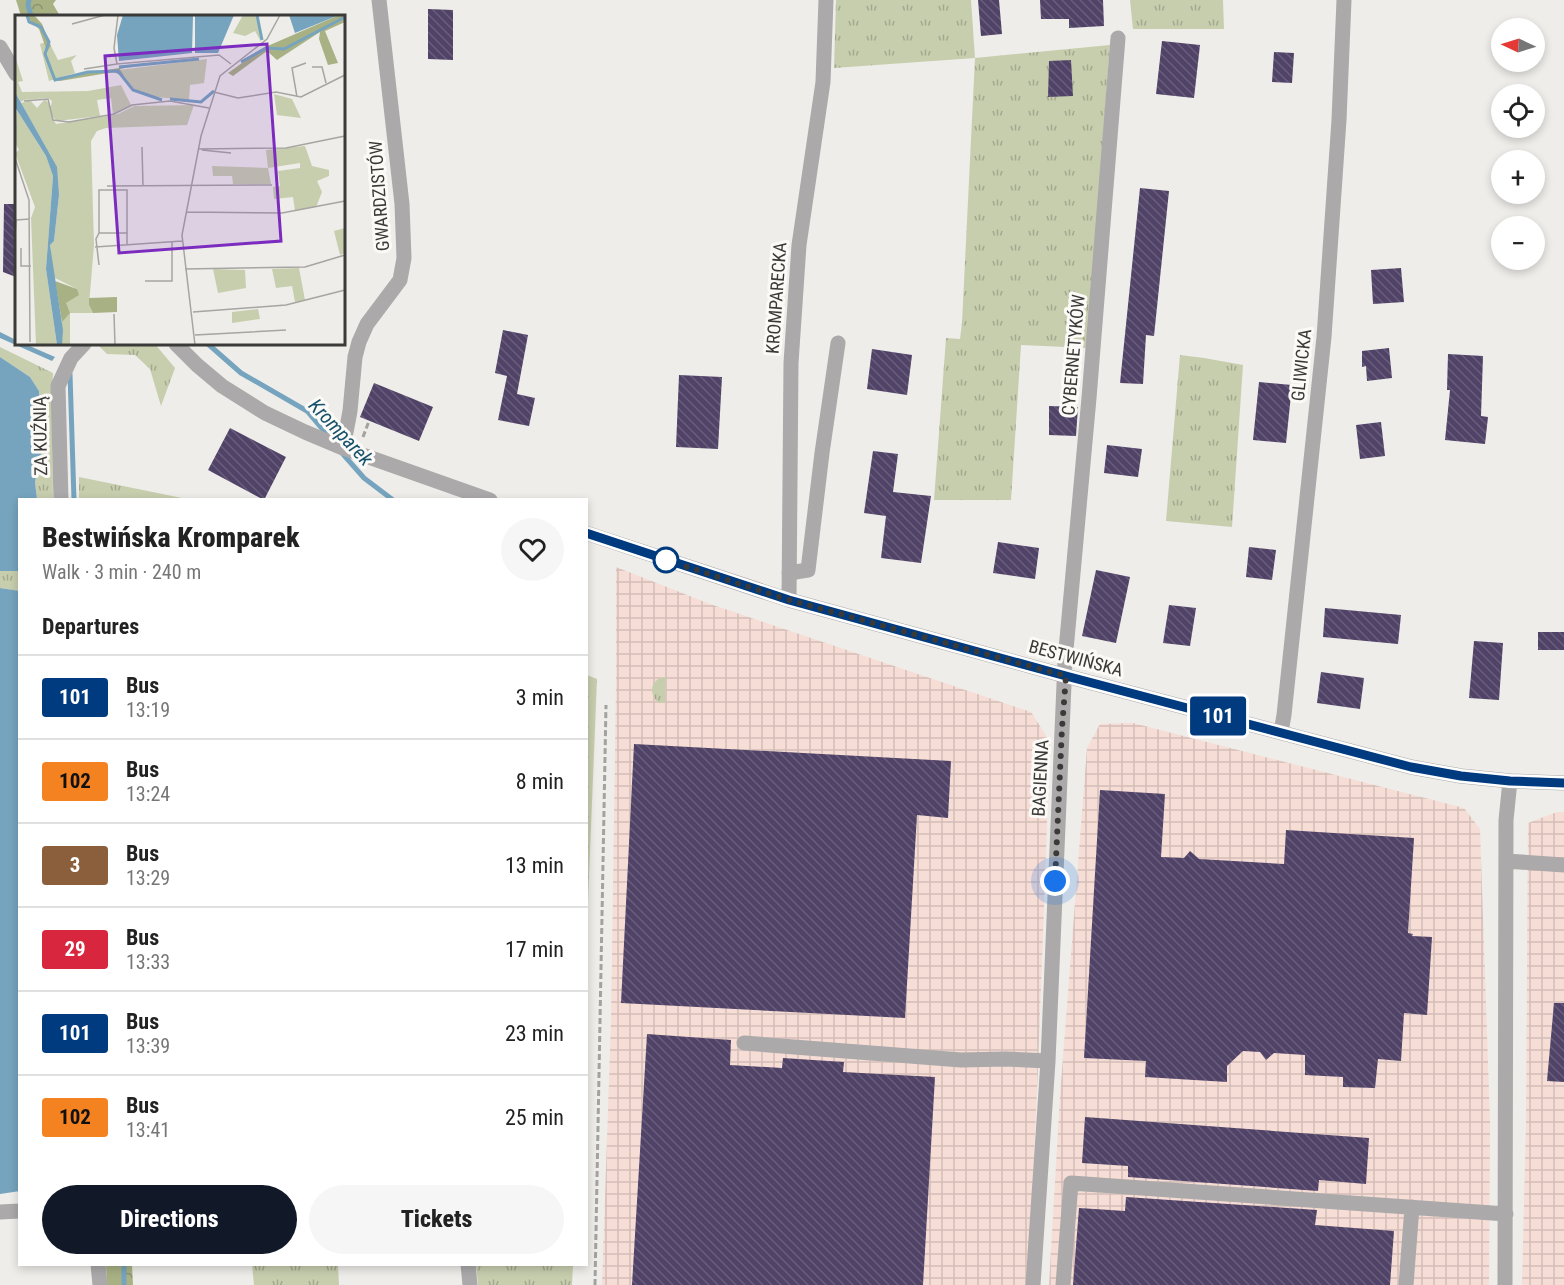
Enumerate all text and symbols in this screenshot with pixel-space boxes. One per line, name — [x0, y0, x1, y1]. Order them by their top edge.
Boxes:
inset map — [15, 15, 345, 345]
north arrow — [1491, 18, 1545, 72]
map controls — [1491, 18, 1545, 270]
button: locate — [1491, 84, 1545, 138]
street label: GWARDZISTÓW — [365, 140, 393, 252]
button: + — [1491, 150, 1545, 204]
button: − — [1491, 216, 1545, 270]
street label: KROMPARECKA — [762, 241, 790, 355]
street label: CYBERNETYKÓW — [1057, 293, 1089, 416]
street label: GLIWICKA — [1287, 327, 1315, 402]
water label: Kromparek — [304, 393, 379, 471]
street label: ZA KUŹNIĄ — [29, 395, 51, 476]
button: heart — [501, 518, 564, 581]
text: Bestwińska Kromparek — [42, 521, 299, 554]
unlabelled marker — [653, 547, 679, 573]
text: Walk · 3 min · 240 m — [42, 560, 201, 584]
text: Departures — [42, 614, 139, 639]
street label: BESTWIŃSKA — [1027, 635, 1126, 681]
text: Bus — [126, 673, 159, 698]
text: 101 — [59, 685, 91, 709]
text: 3 min — [516, 685, 564, 710]
line badge: 101 — [1184, 696, 1252, 736]
text: 13:19 — [126, 698, 170, 722]
text: 101 — [1202, 704, 1234, 728]
street label: BAGIENNA — [1027, 738, 1053, 817]
text: Bus — [126, 757, 159, 782]
text: 102 — [59, 769, 91, 793]
text: 8 min — [516, 769, 564, 794]
text: 13:24 — [126, 782, 170, 806]
text: Bus — [126, 841, 159, 866]
text: 3 — [70, 853, 80, 877]
text: 13 min — [505, 853, 564, 878]
text: 13:29 — [126, 866, 170, 890]
your location — [1040, 866, 1070, 896]
text: Bus — [126, 925, 159, 950]
text: 29 — [64, 937, 86, 961]
text: 17 min — [505, 937, 564, 962]
text: 13:33 — [126, 950, 170, 974]
text: Bus — [126, 1009, 159, 1034]
text: 101 — [59, 1021, 91, 1045]
text: 23 min — [505, 1021, 564, 1046]
text: 13:39 — [126, 1034, 170, 1058]
text: Bus — [126, 1093, 159, 1118]
text: 102 — [59, 1105, 91, 1129]
text: 25 min — [505, 1105, 564, 1130]
text: 13:41 — [126, 1118, 170, 1142]
button: Directions — [42, 1185, 297, 1254]
button: Tickets — [309, 1185, 564, 1254]

